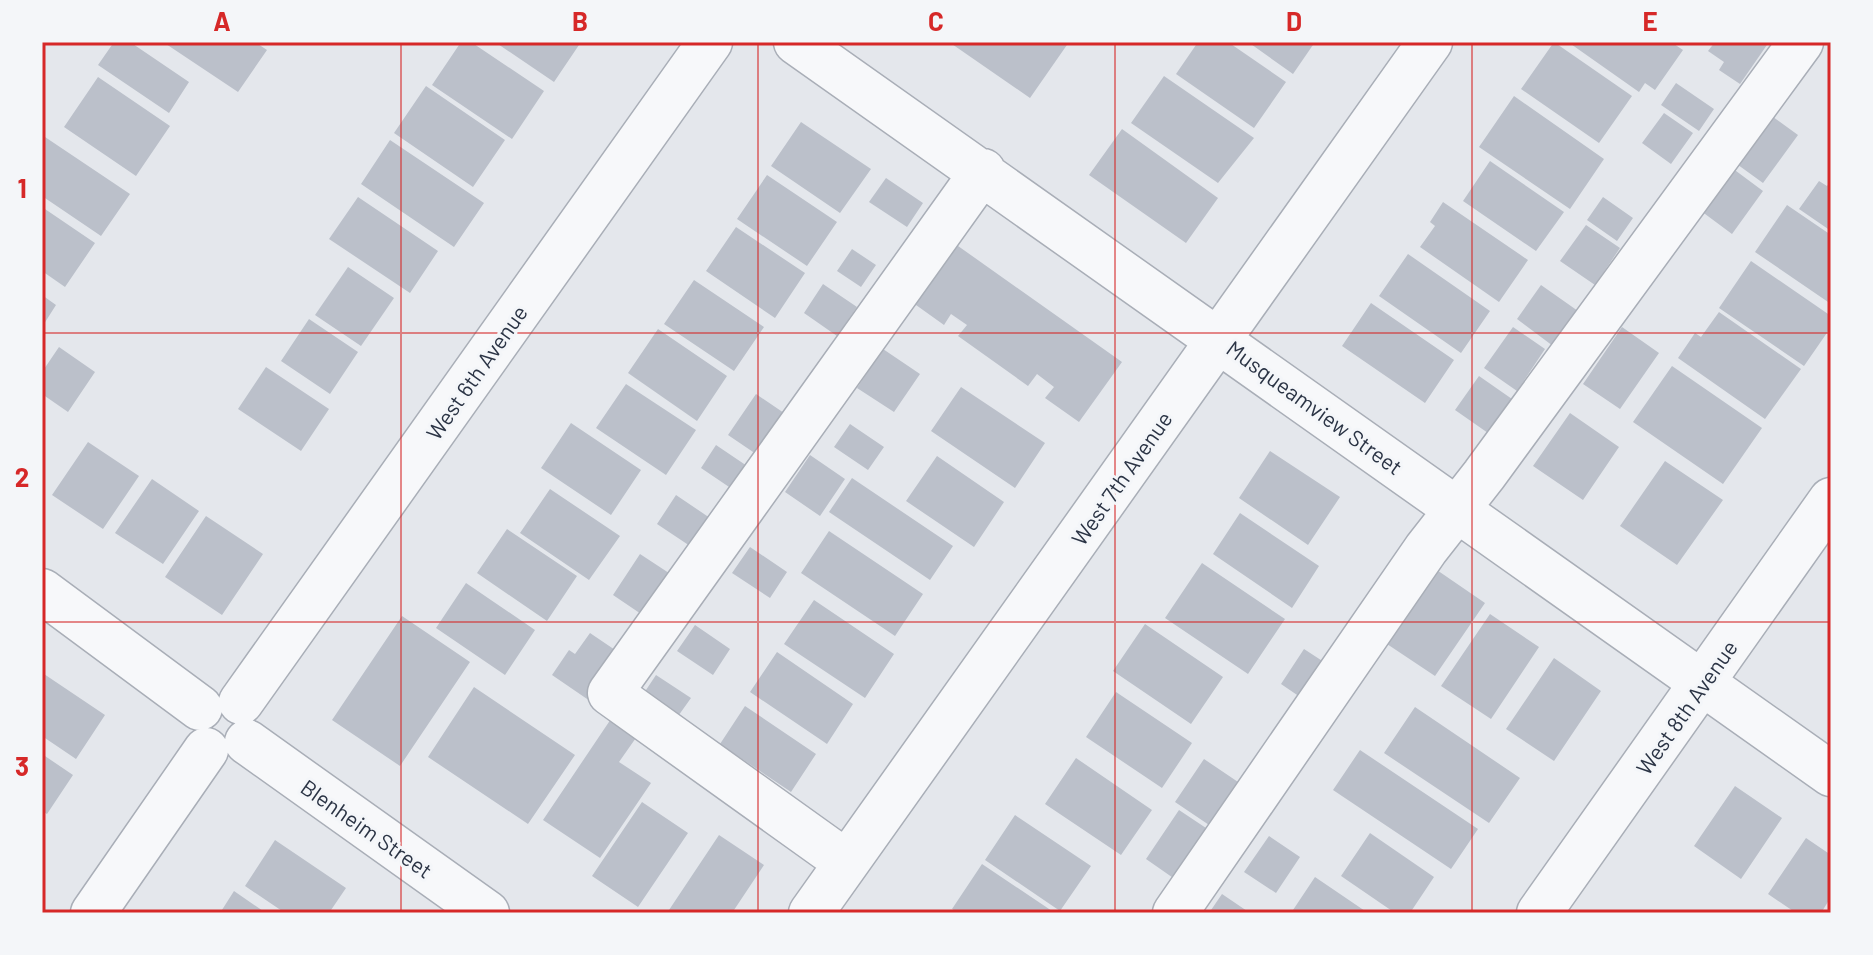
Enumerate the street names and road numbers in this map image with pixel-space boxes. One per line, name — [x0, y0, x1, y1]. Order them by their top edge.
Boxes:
street label: West 6th Avenue — [420, 300, 532, 444]
street label: Musqueamview Street — [1222, 335, 1408, 479]
street label: West 7th Avenue — [1065, 406, 1177, 550]
street label: West 8th Avenue — [1630, 635, 1742, 779]
street label: Blenheim Street — [296, 773, 438, 883]

